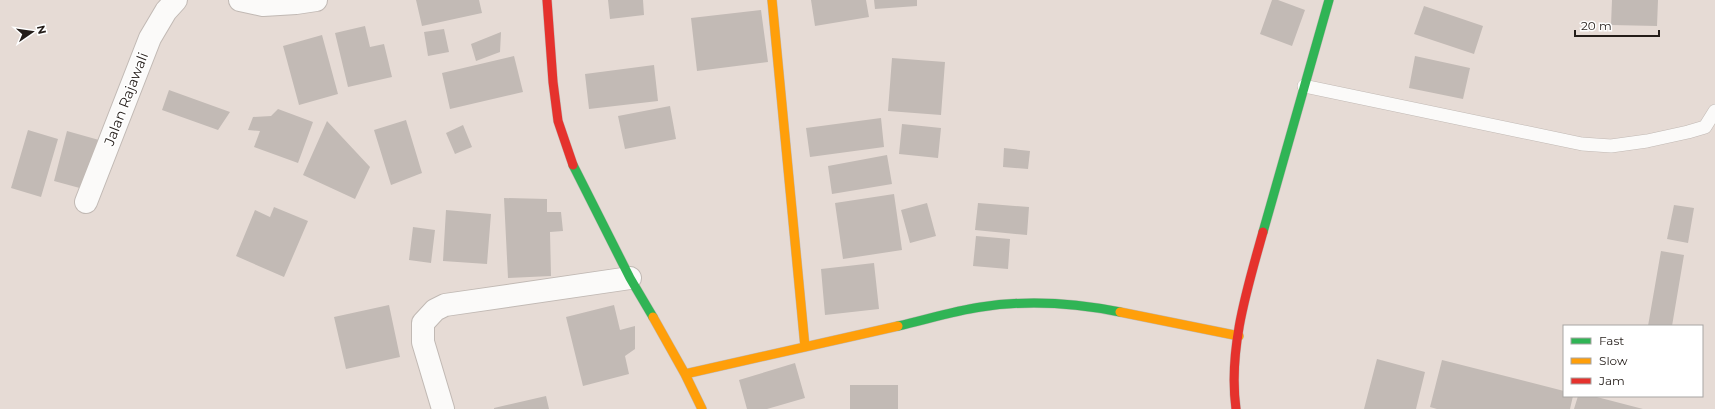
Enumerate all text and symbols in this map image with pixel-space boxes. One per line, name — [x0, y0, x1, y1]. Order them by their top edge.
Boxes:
north arrow — [12, 12, 52, 52]
scale bar — [1575, 12, 1659, 38]
text: 20 m — [1581, 18, 1612, 33]
text: N — [34, 24, 50, 36]
street label: Jalan Rajawali — [100, 50, 152, 149]
legend — [1563, 325, 1703, 397]
text: Fast — [1599, 333, 1624, 348]
text: Slow — [1599, 353, 1628, 368]
text: Jam — [1598, 373, 1625, 388]

